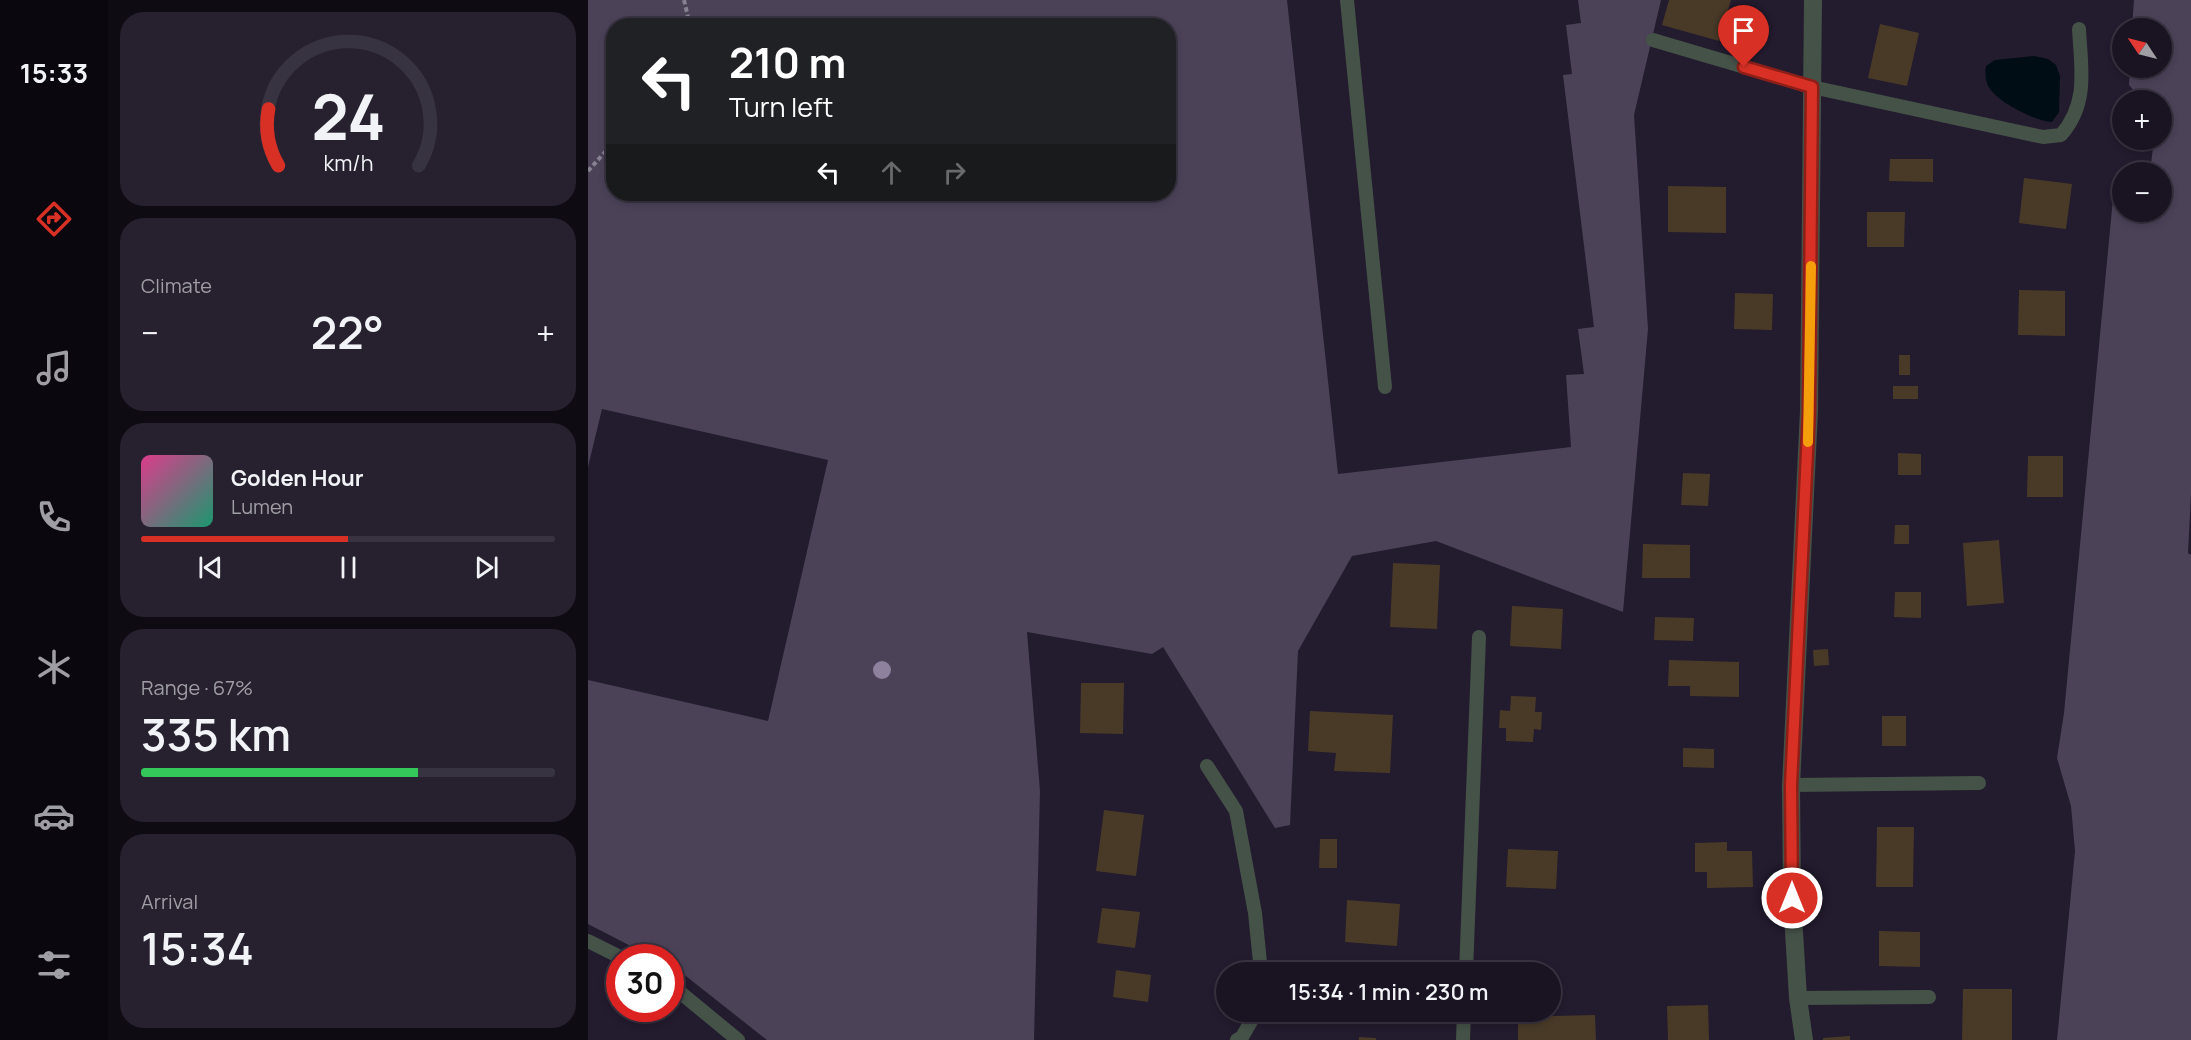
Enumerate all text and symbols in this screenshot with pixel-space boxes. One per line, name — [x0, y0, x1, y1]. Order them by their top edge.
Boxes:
pin — [1718, 5, 1769, 67]
icon: arrive — [1727, 14, 1760, 47]
north arrow — [2112, 18, 2172, 78]
map controls — [2112, 18, 2172, 222]
text: 210 m — [729, 33, 846, 91]
icon: left — [630, 42, 708, 120]
text: 15:33 — [20, 54, 88, 91]
text: 24 — [311, 73, 385, 159]
text: Turn left — [729, 88, 833, 125]
button: + — [2112, 90, 2172, 150]
text: km/h — [323, 148, 373, 177]
icon: left — [812, 156, 845, 189]
icon: ahead — [875, 156, 908, 189]
icon: right — [938, 156, 971, 189]
button: − — [2112, 162, 2172, 222]
icon: directions — [33, 198, 75, 240]
text: Climate — [141, 272, 212, 299]
text: 22° — [311, 301, 384, 363]
text: − — [141, 310, 159, 355]
text: + — [536, 310, 555, 355]
icon: music — [33, 347, 75, 389]
text: Golden Hour — [231, 463, 364, 493]
text: Lumen — [231, 493, 293, 520]
icon: phone — [33, 496, 75, 538]
icon: previous — [194, 551, 227, 584]
icon: pause — [332, 551, 365, 584]
icon: next — [470, 551, 503, 584]
icon: climate — [33, 646, 75, 688]
text: Range · 67% — [141, 674, 253, 701]
text: 335 km — [141, 703, 291, 765]
icon: car — [33, 795, 75, 837]
position arrow — [1760, 866, 1824, 930]
text: Arrival — [141, 888, 198, 915]
text: 15:34 — [141, 917, 254, 979]
icon: filters — [33, 944, 75, 986]
speed limit sign: 30 — [606, 944, 684, 1022]
text: 15:34 · 1 min · 230 m — [1289, 977, 1488, 1007]

